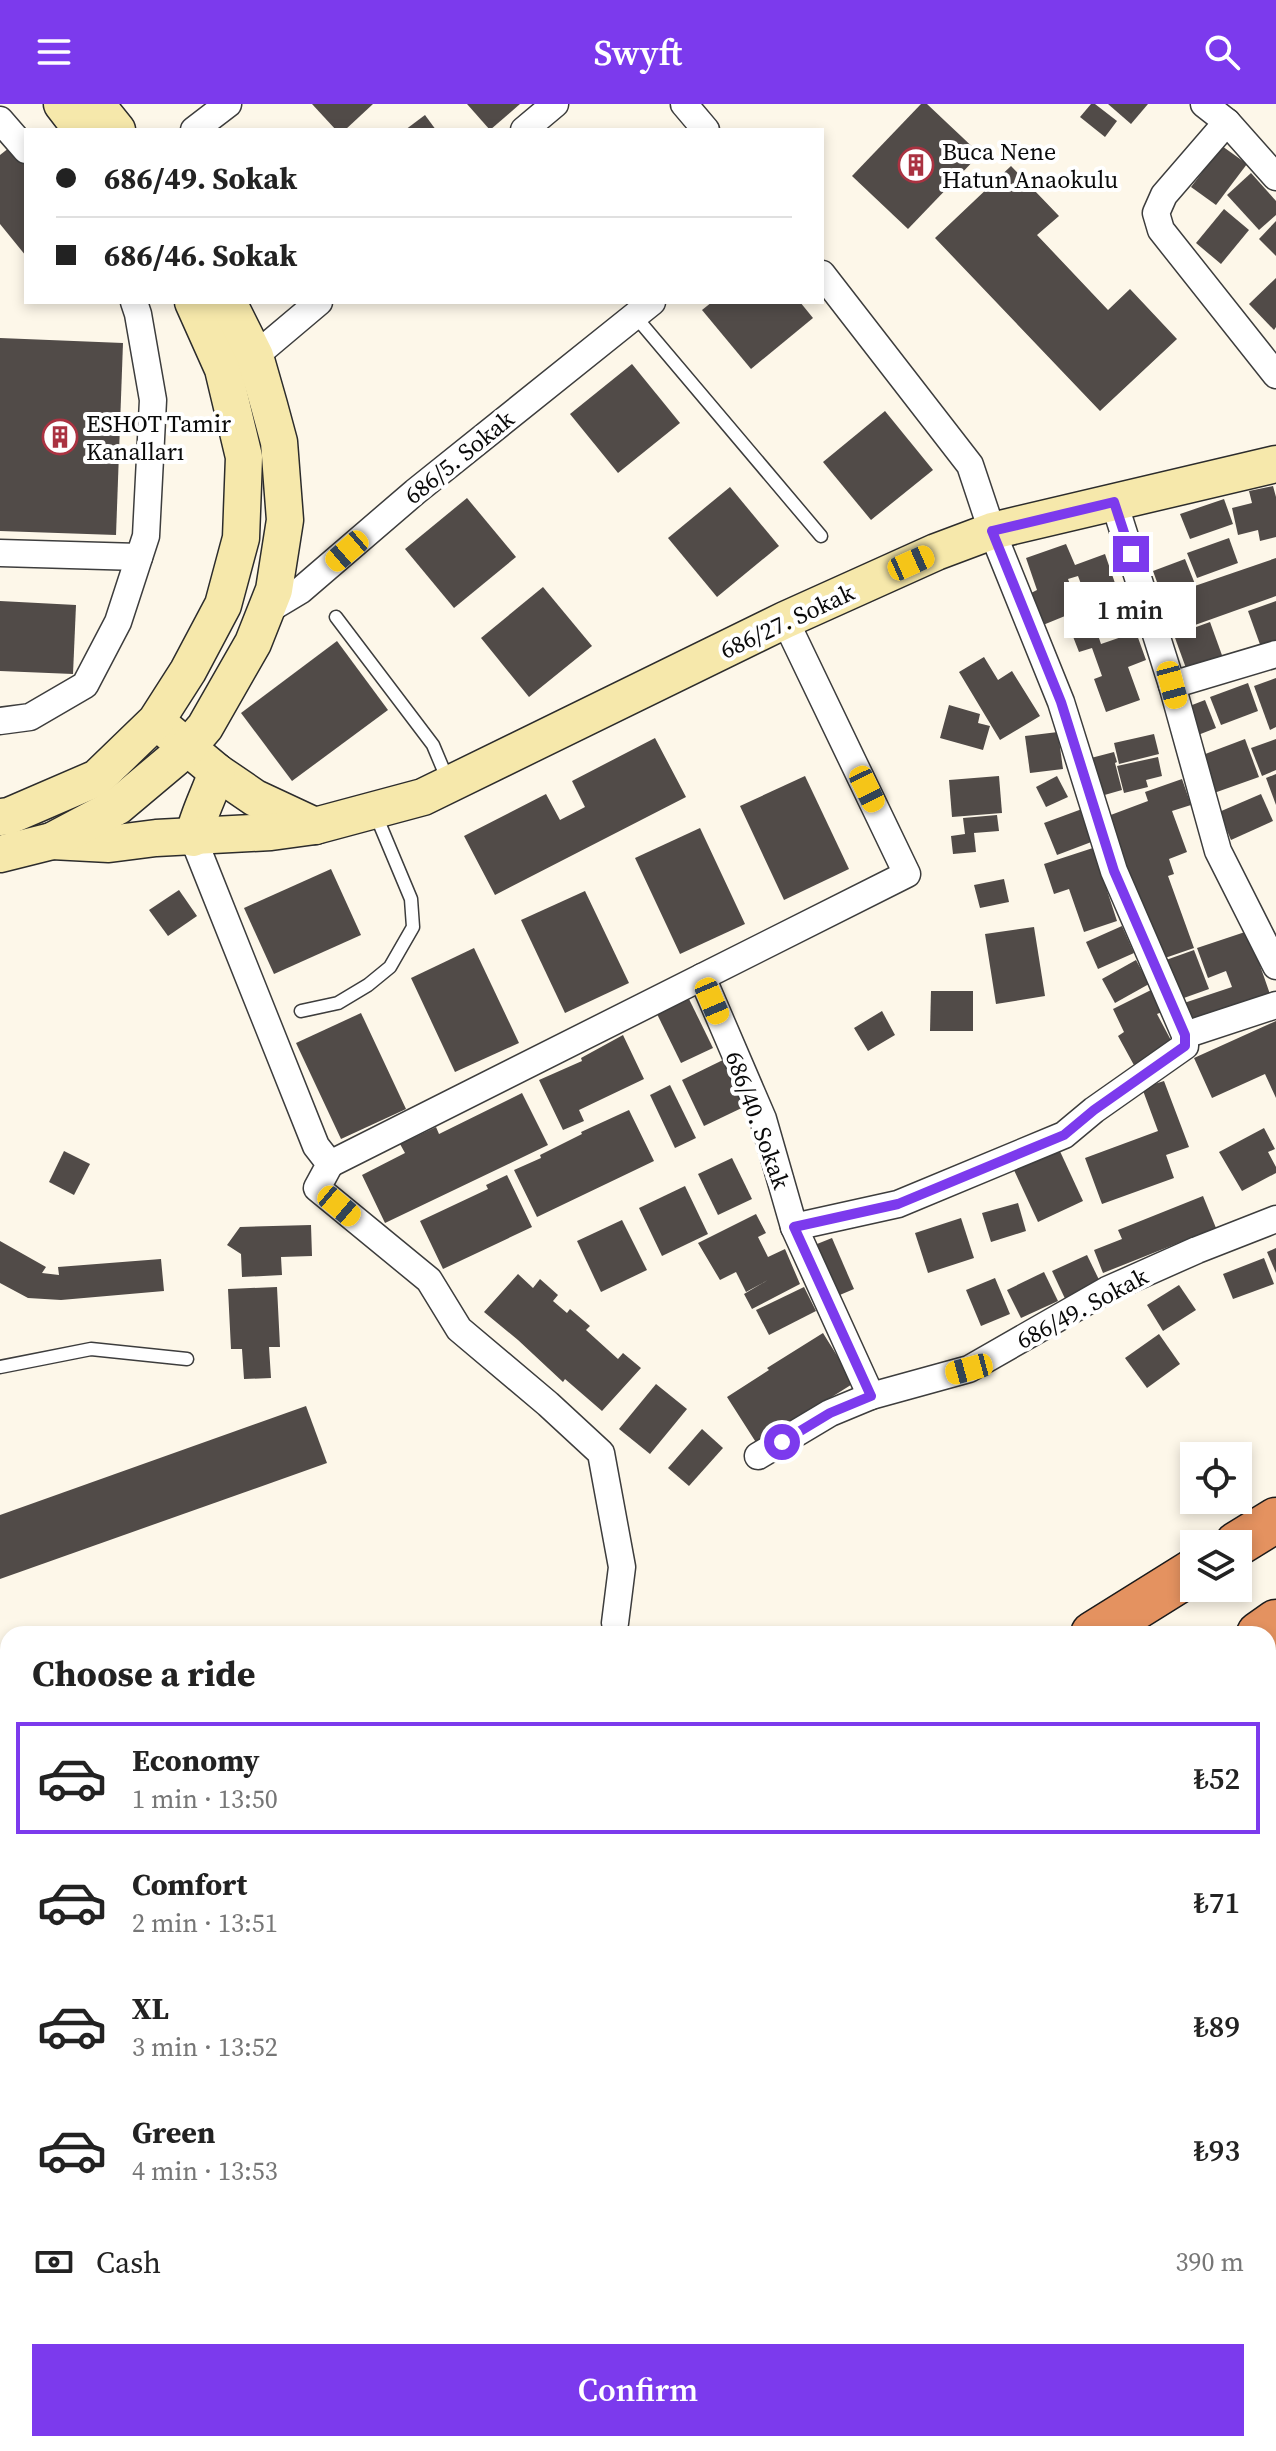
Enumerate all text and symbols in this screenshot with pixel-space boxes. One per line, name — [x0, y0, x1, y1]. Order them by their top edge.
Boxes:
text: Swyft — [594, 28, 682, 77]
icon: menu — [32, 30, 76, 74]
icon: search — [1200, 30, 1244, 74]
place label: Buca Nene Hatun Anaokulu — [942, 135, 1118, 196]
building icon: Buca Nene Hatun Anaokulu — [897, 146, 935, 184]
text: 686/49. Sokak — [104, 158, 297, 199]
text: 686/46. Sokak — [104, 235, 297, 276]
street label: 686/5. Sokak — [397, 402, 522, 511]
place label: ESHOT Tamir Kanalları — [86, 407, 231, 468]
building icon: ESHOT Tamir Kanalları — [41, 418, 79, 456]
car — [321, 526, 373, 576]
route end — [1113, 536, 1149, 572]
car — [884, 542, 938, 584]
street label: 686/27. Sokak — [715, 575, 860, 666]
callout: 1 min — [1065, 582, 1197, 638]
text: 1 min — [1097, 592, 1163, 628]
car — [1154, 659, 1190, 711]
car — [846, 762, 888, 816]
car — [692, 974, 732, 1028]
street label: 686/40. Sokak — [718, 1047, 798, 1194]
car — [313, 1181, 365, 1231]
street label: 686/49. Sokak — [1010, 1259, 1154, 1356]
car — [943, 1351, 995, 1387]
route start — [764, 1424, 800, 1460]
map controls — [1180, 1442, 1252, 1602]
button: locate — [1180, 1442, 1252, 1514]
button: layers — [1180, 1530, 1252, 1602]
text: Choose a ride — [32, 1649, 255, 1698]
text: Economy — [132, 1740, 260, 1781]
icon: car — [36, 1742, 108, 1814]
text: ₺52 — [1193, 1758, 1240, 1799]
text: 1 min · 13:50 — [132, 1781, 278, 1817]
text: Comfort — [132, 1864, 247, 1905]
icon: car — [36, 1866, 108, 1938]
text: ₺71 — [1193, 1882, 1240, 1923]
text: 2 min · 13:51 — [132, 1905, 278, 1941]
text: XL — [132, 1988, 169, 2029]
icon: car — [36, 1990, 108, 2062]
text: ₺89 — [1193, 2006, 1240, 2047]
text: 3 min · 13:52 — [132, 2029, 278, 2065]
text: Green — [132, 2112, 215, 2153]
icon: car — [36, 2114, 108, 2186]
text: ₺93 — [1193, 2130, 1240, 2171]
text: 4 min · 13:53 — [132, 2153, 278, 2189]
icon: cash — [32, 2240, 76, 2284]
text: Cash — [96, 2242, 161, 2283]
text: 390 m — [1176, 2244, 1244, 2280]
button: Confirm — [32, 2344, 1244, 2436]

